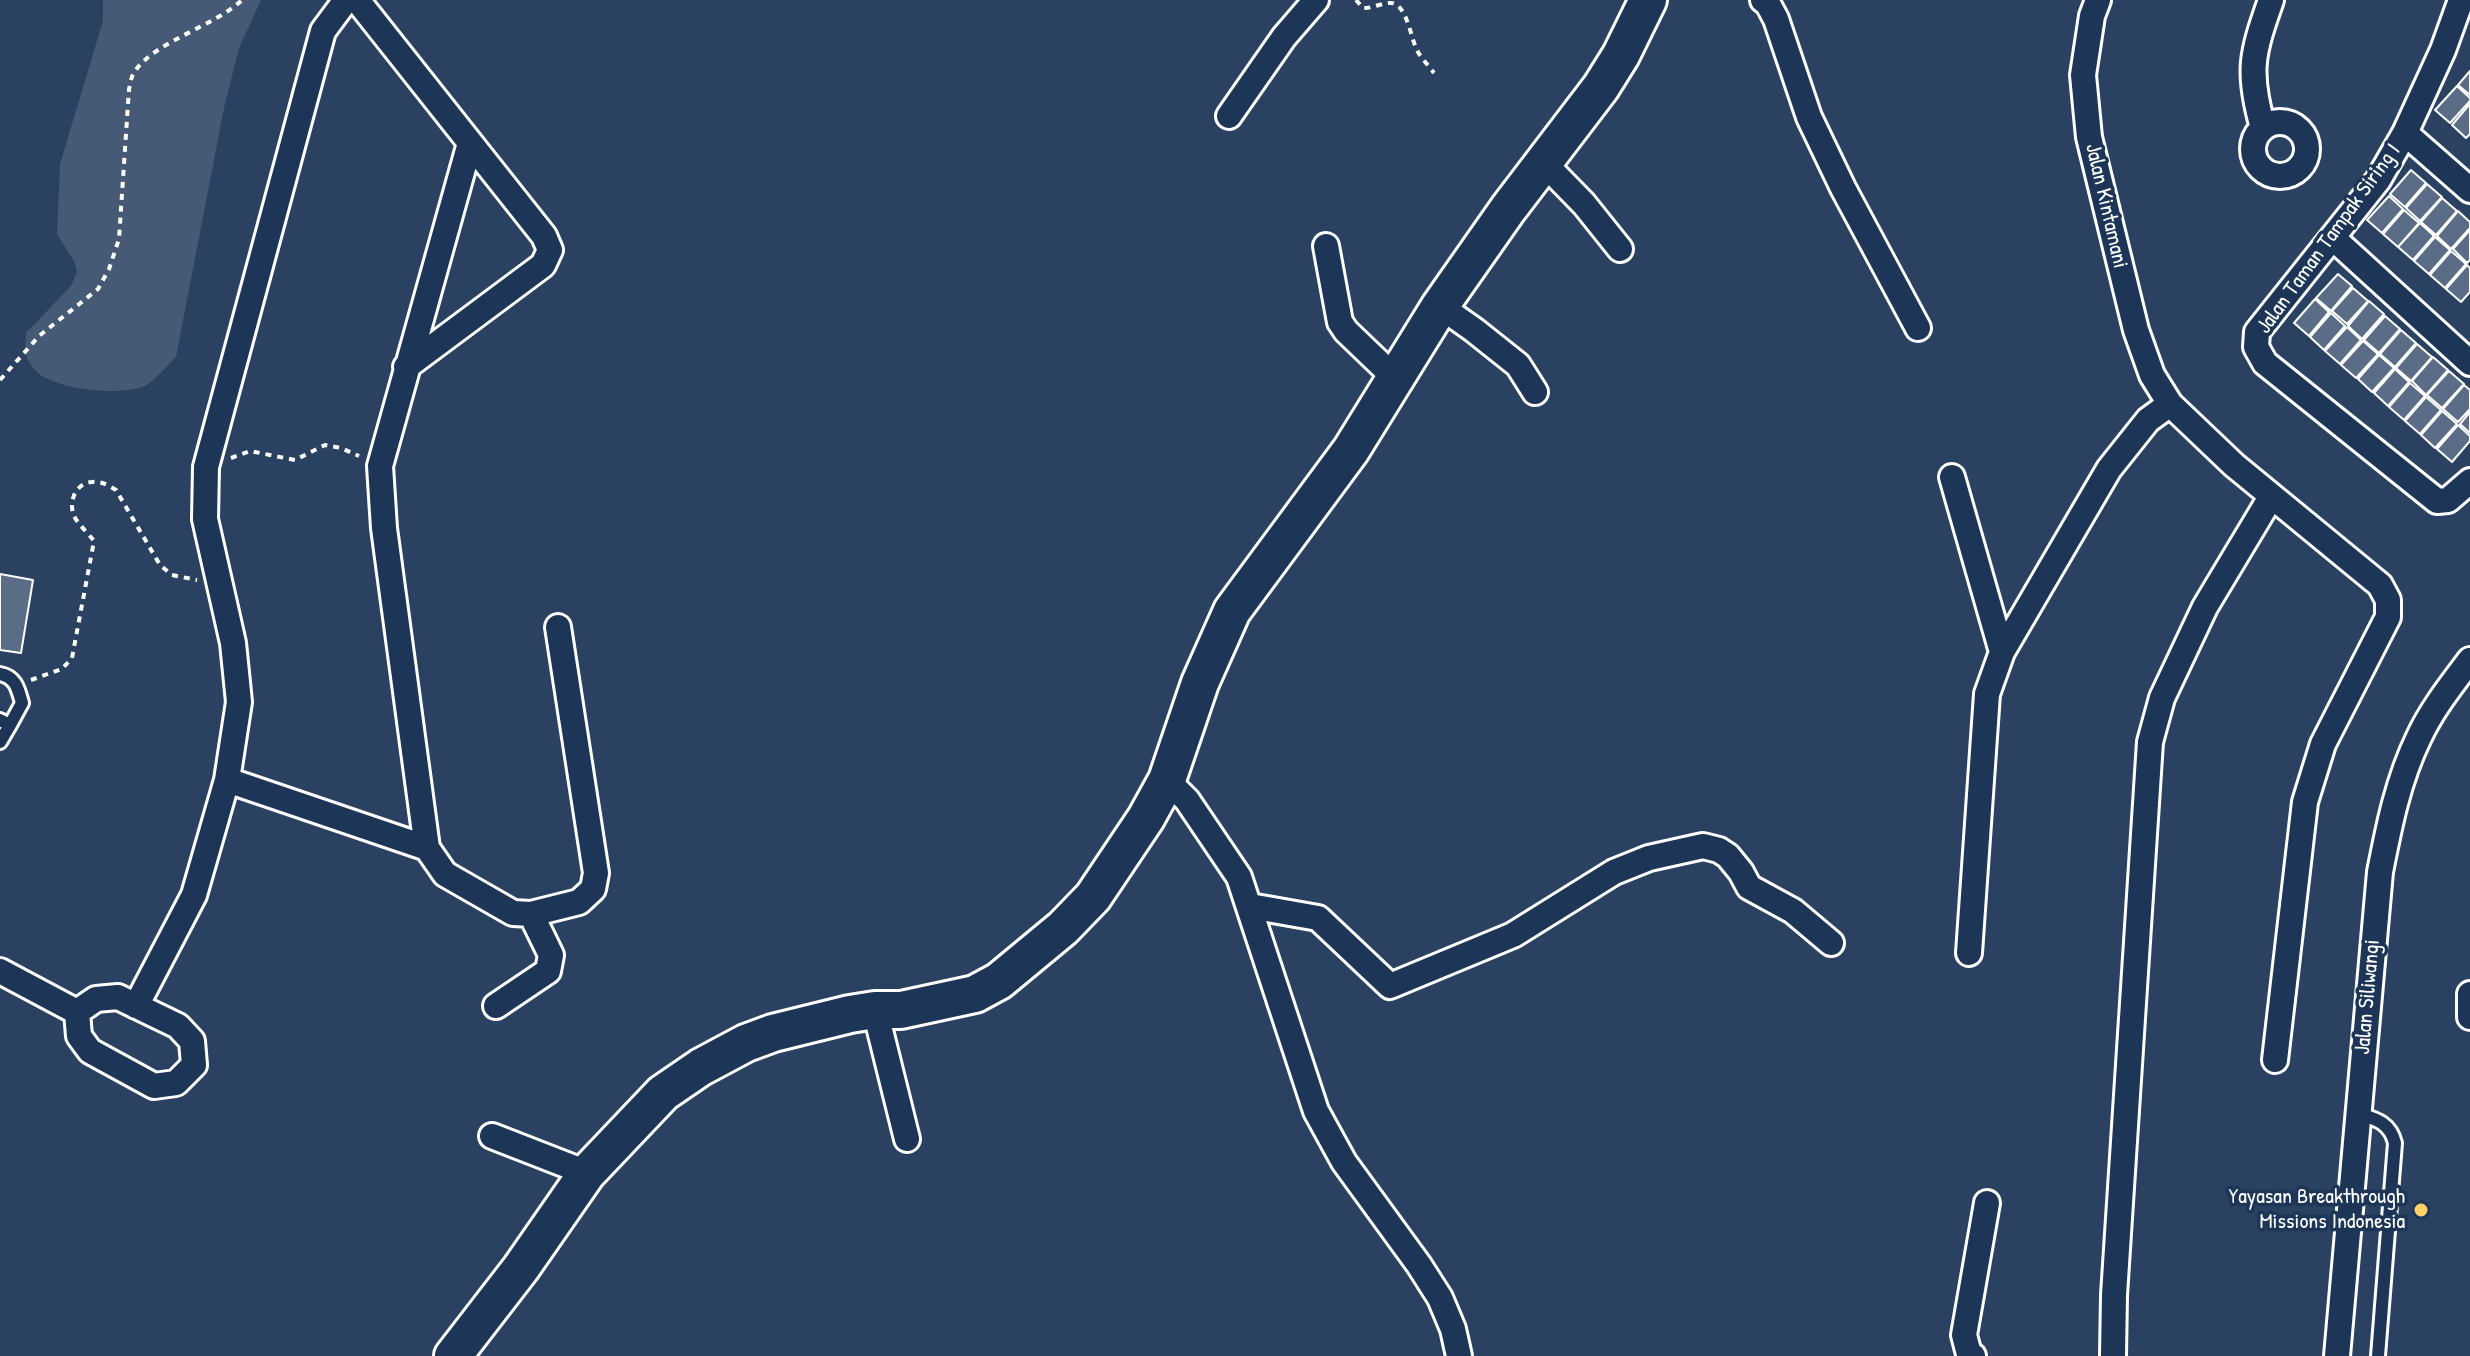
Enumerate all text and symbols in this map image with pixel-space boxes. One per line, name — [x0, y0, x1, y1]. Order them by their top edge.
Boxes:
street label: Jalan Taman Tampak Siring I — [2251, 139, 2407, 339]
street label: Jalan Kintamani — [2079, 141, 2133, 271]
street label: Jalan Siliwangi — [2350, 938, 2386, 1056]
place label: Yayasan Breakthrough Missions Indonesia — [2229, 1184, 2405, 1236]
marker: Yayasan Breakthrough Missions Indonesia — [2412, 1201, 2430, 1219]

